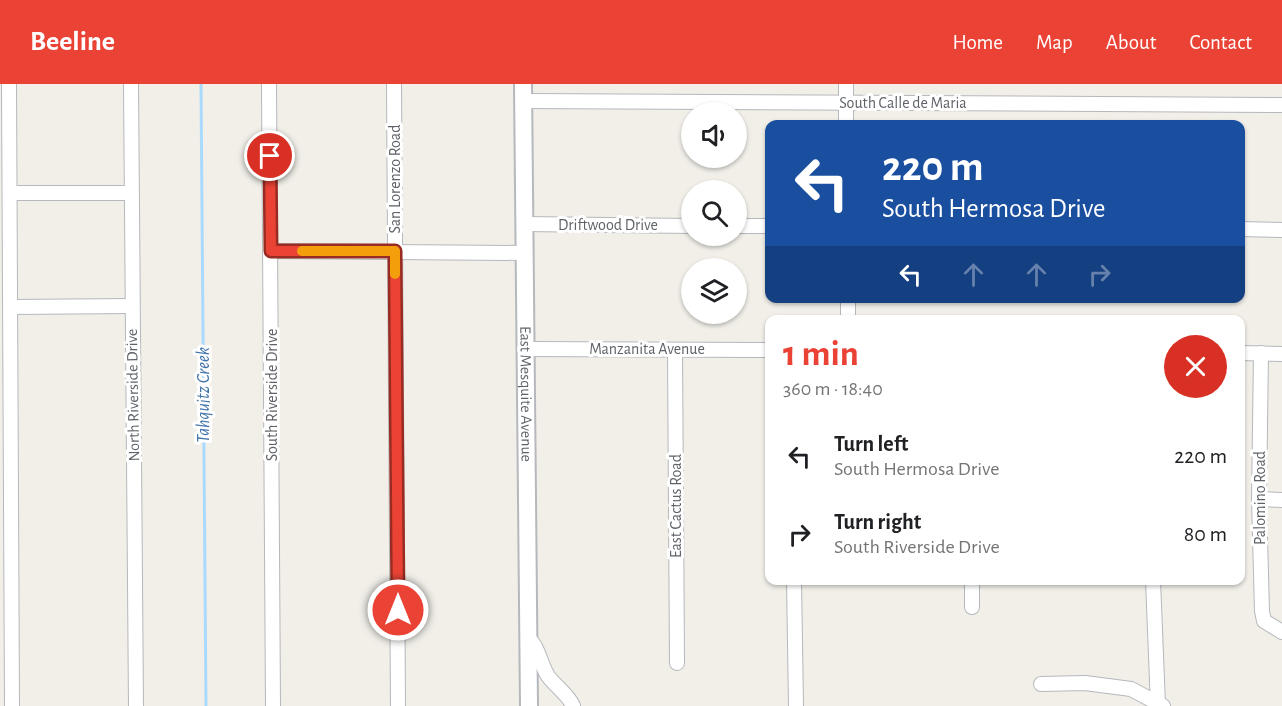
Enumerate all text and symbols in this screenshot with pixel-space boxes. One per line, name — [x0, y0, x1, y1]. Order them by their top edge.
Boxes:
text: Beeline — [30, 28, 115, 56]
text: Home — [952, 32, 1003, 53]
text: Map — [1036, 32, 1073, 53]
text: About — [1106, 32, 1156, 53]
text: Contact — [1189, 32, 1252, 53]
street label: South Calle de Maria — [839, 95, 967, 111]
map controls — [681, 102, 747, 324]
button: sound — [681, 102, 747, 168]
street label: San Lorenzo Road — [387, 125, 403, 233]
pin — [244, 130, 295, 181]
icon: arrive — [253, 139, 286, 172]
icon: left — [783, 144, 861, 222]
text: 220 m — [882, 146, 984, 188]
button: search — [681, 180, 747, 246]
text: South Hermosa Drive — [882, 195, 1105, 222]
street label: Driftwood Drive — [558, 217, 658, 233]
button: layers — [681, 258, 747, 324]
icon: left — [894, 258, 927, 291]
icon: ahead — [957, 258, 990, 291]
icon: ahead — [1020, 258, 1053, 291]
icon: right — [1083, 258, 1116, 291]
street label: East Mesquite Avenue — [517, 326, 535, 462]
street label: North Riverside Drive — [124, 328, 142, 462]
street label: South Riverside Drive — [264, 329, 280, 461]
button: close — [1164, 335, 1227, 398]
text: 1 min — [783, 336, 859, 372]
street label: Manzanita Avenue — [589, 341, 705, 357]
water label: Tahquitz Creek — [195, 347, 213, 443]
text: 360 m · 18:40 — [783, 379, 883, 399]
text: Turn left — [834, 433, 908, 455]
icon: left — [783, 440, 816, 473]
text: 220 m — [1174, 445, 1227, 467]
street label: Palomino Road — [1252, 451, 1268, 545]
street label: East Cactus Road — [668, 454, 684, 558]
text: South Hermosa Drive — [834, 459, 999, 479]
text: Turn right — [834, 511, 921, 533]
icon: right — [783, 518, 816, 551]
text: 80 m — [1184, 523, 1227, 545]
text: South Riverside Drive — [834, 537, 1000, 557]
position arrow — [366, 578, 430, 642]

